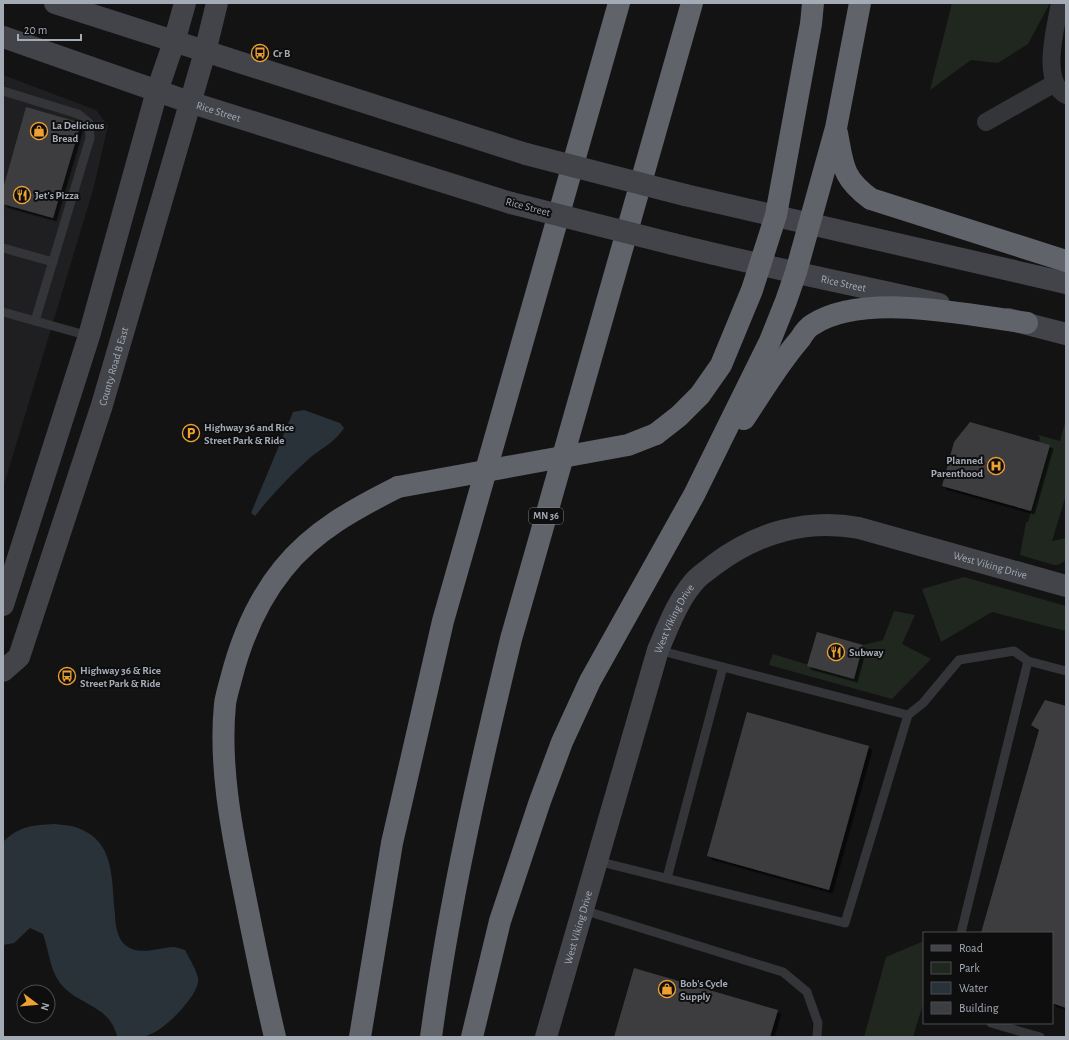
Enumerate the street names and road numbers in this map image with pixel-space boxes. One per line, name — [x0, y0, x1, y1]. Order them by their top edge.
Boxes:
street label: Rice Street — [195, 99, 243, 124]
street label: Rice Street — [504, 196, 552, 218]
street label: Rice Street — [820, 273, 868, 293]
street label: County Road B East — [97, 325, 130, 407]
road number: MN 36 — [529, 508, 563, 524]
street label: West Viking Drive — [952, 549, 1028, 580]
street label: West Viking Drive — [652, 582, 696, 655]
street label: West Viking Drive — [562, 889, 594, 966]

